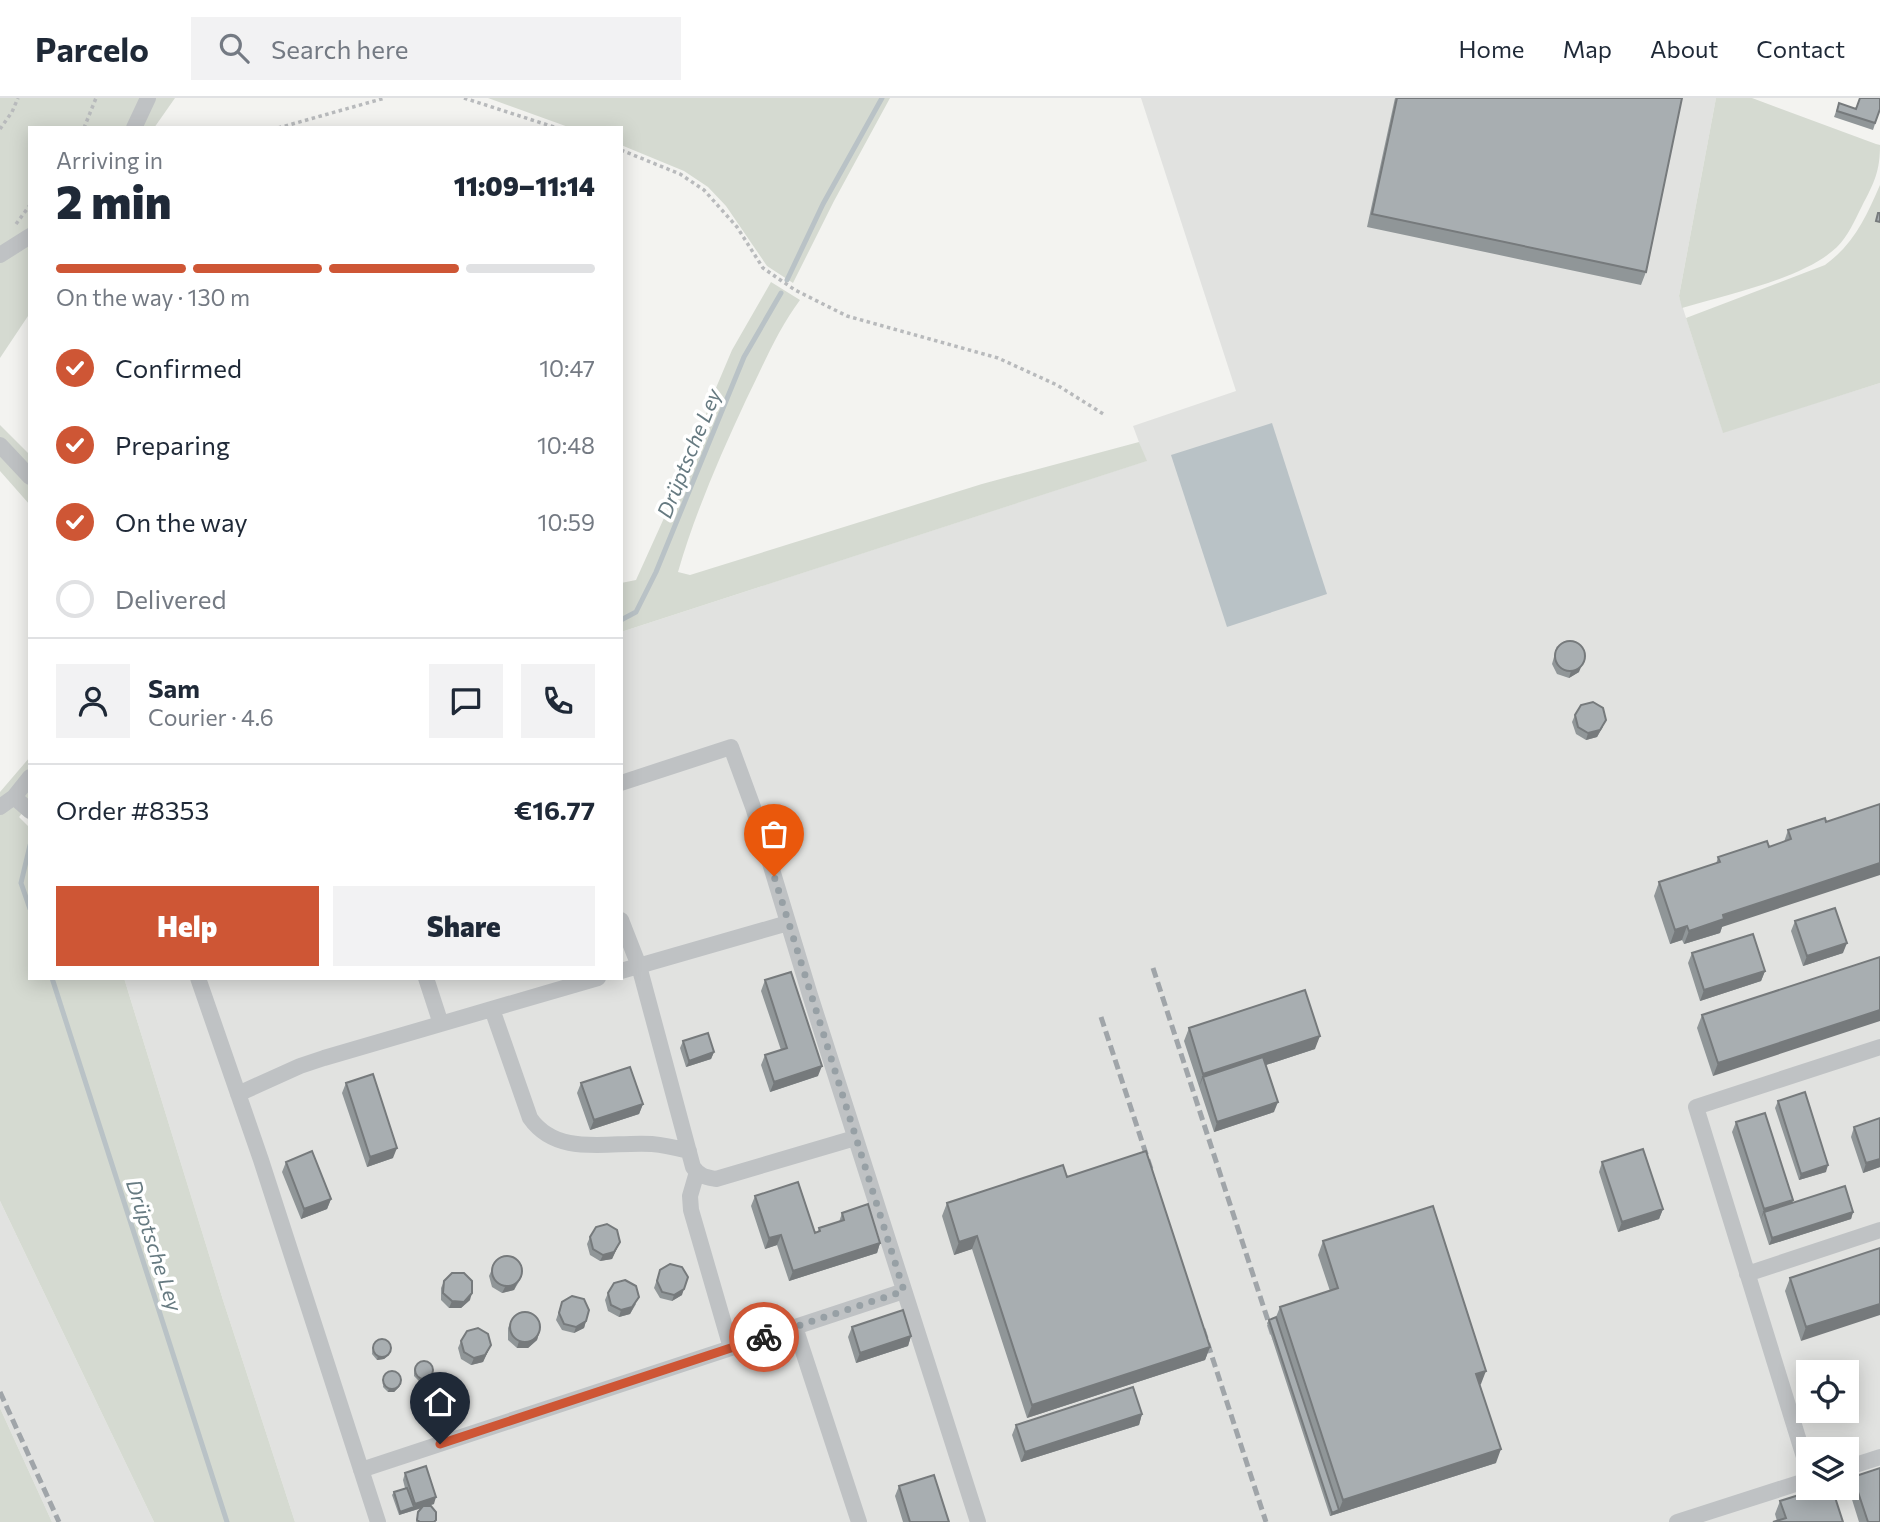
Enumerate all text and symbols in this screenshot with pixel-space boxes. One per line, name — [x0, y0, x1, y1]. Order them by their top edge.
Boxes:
search box — [191, 17, 681, 80]
text: Parcelo — [35, 28, 149, 69]
icon: search — [215, 29, 253, 67]
text: Search here — [271, 33, 409, 64]
text: Home — [1459, 34, 1525, 63]
text: Map — [1563, 34, 1612, 63]
text: About — [1650, 34, 1718, 63]
text: Contact — [1756, 34, 1845, 63]
text: Arriving in — [56, 146, 163, 174]
text: 11:09–11:14 — [454, 170, 595, 201]
text: 2 min — [56, 172, 172, 228]
text: On the way · 130 m — [56, 283, 250, 311]
icon: check — [56, 349, 94, 387]
text: Confirmed — [115, 352, 242, 383]
text: 10:47 — [539, 354, 595, 382]
water label: Drüptsche Ley — [651, 384, 726, 521]
icon: check — [56, 426, 94, 464]
text: Preparing — [115, 429, 230, 460]
text: 10:48 — [537, 431, 595, 459]
icon: check — [56, 503, 94, 541]
text: On the way — [115, 506, 248, 537]
text: 10:59 — [538, 508, 595, 536]
text: Delivered — [115, 583, 226, 614]
button: person — [56, 664, 130, 738]
button: chat — [429, 664, 503, 738]
button: phone — [521, 664, 595, 738]
text: Sam — [148, 672, 200, 703]
text: Courier · 4.6 — [148, 703, 274, 731]
text: Order #8353 — [56, 794, 209, 825]
text: €16.77 — [514, 794, 595, 825]
pin — [744, 804, 804, 876]
icon: bag — [755, 815, 793, 853]
button: Help — [56, 886, 319, 966]
button: Share — [333, 886, 595, 966]
water label: Drüptsche Ley — [122, 1176, 188, 1315]
courier — [729, 1302, 799, 1372]
icon: bike — [745, 1318, 783, 1356]
map controls — [1796, 1360, 1859, 1500]
button: locate — [1796, 1360, 1859, 1423]
pin — [410, 1372, 470, 1444]
icon: home — [421, 1383, 459, 1421]
button: layers — [1796, 1437, 1859, 1500]

